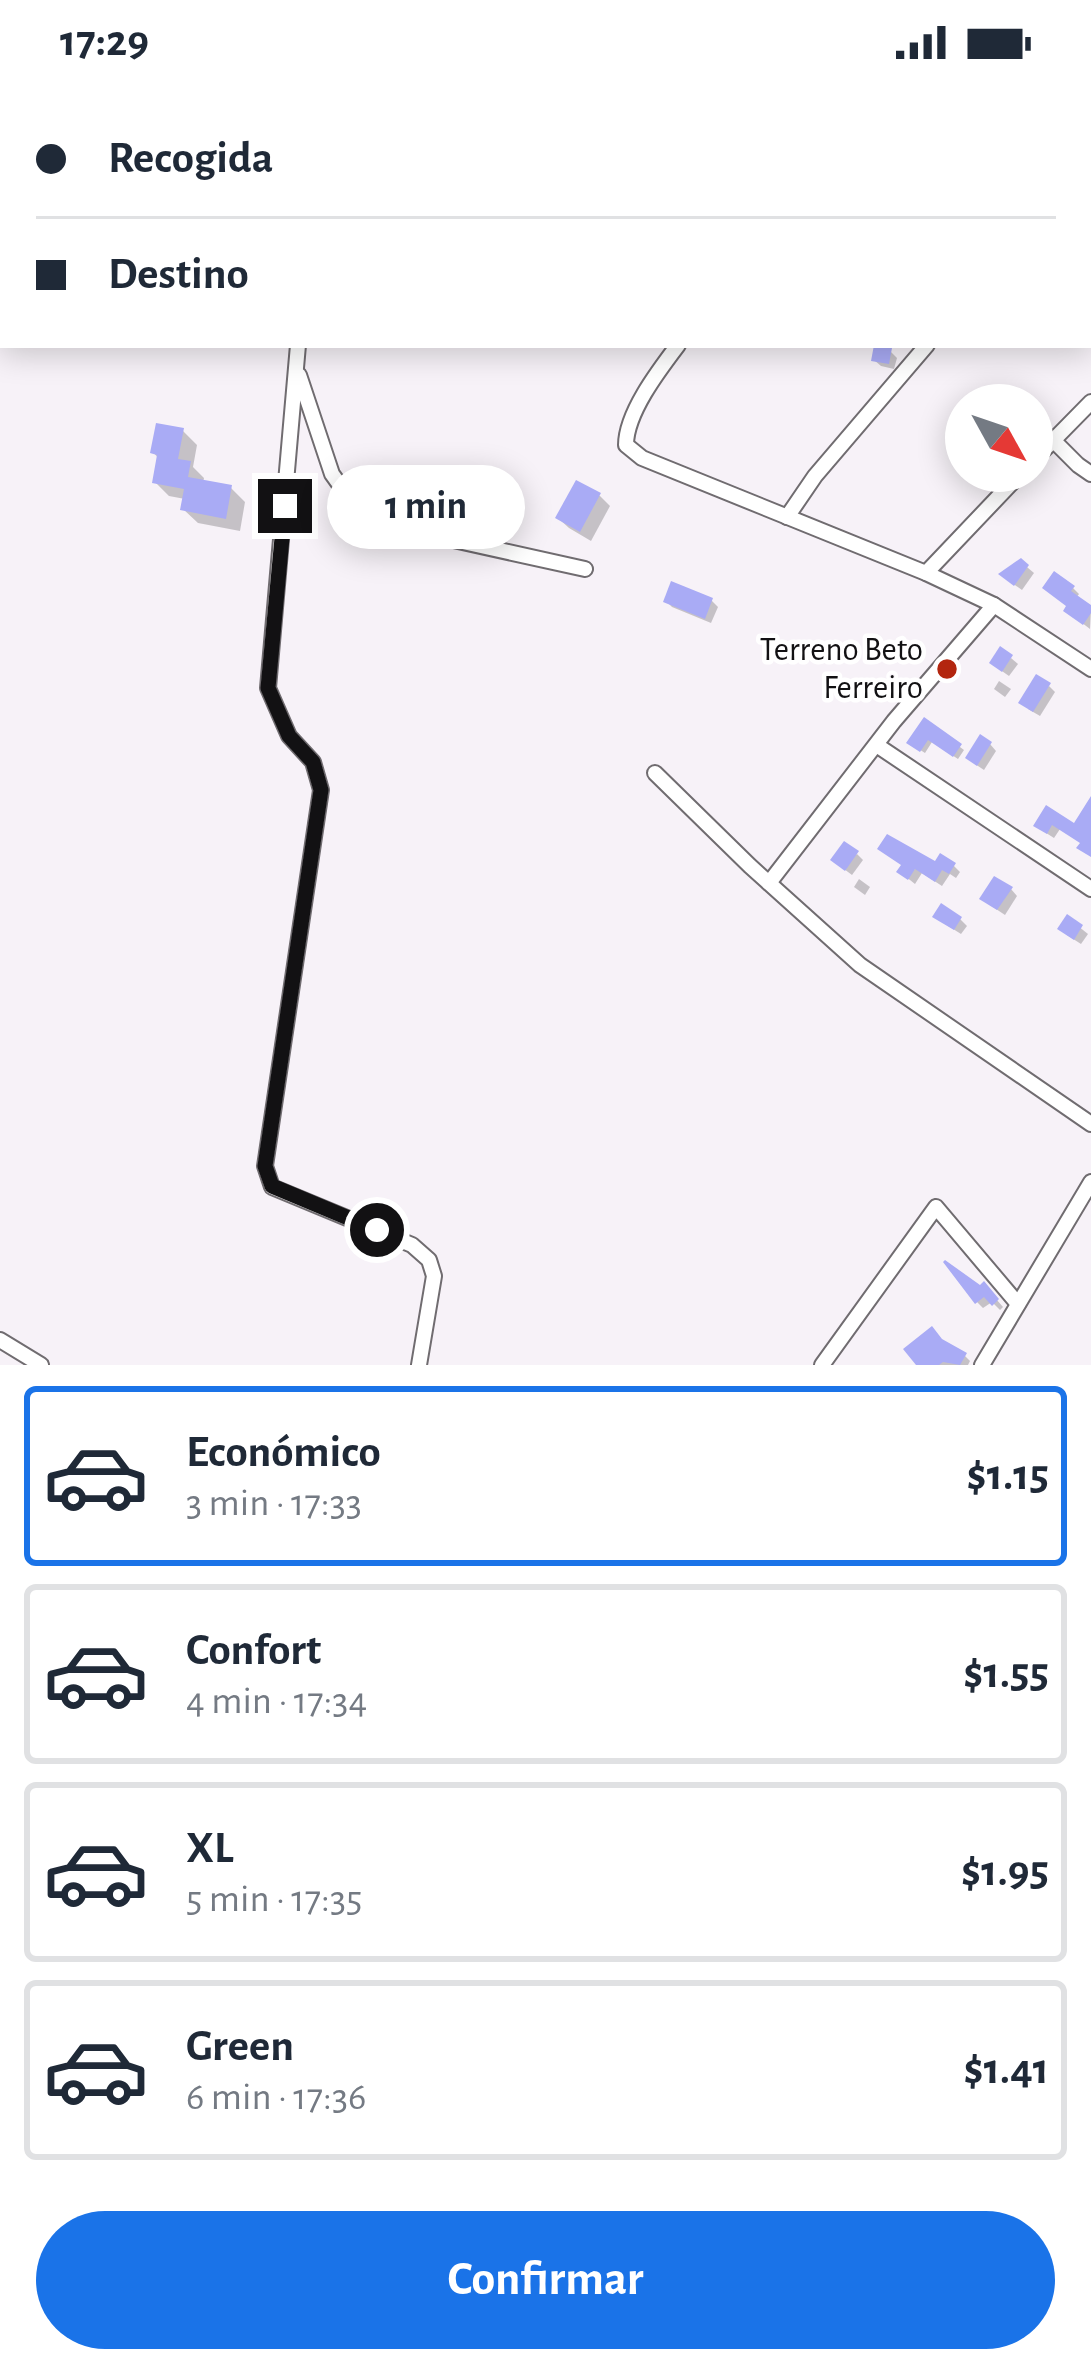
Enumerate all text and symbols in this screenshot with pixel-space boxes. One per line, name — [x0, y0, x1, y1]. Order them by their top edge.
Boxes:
text: 17:29 — [60, 19, 149, 64]
text: Recogida — [108, 136, 273, 181]
text: Destino — [108, 252, 249, 297]
north arrow — [945, 384, 1053, 492]
map controls — [945, 384, 1053, 492]
callout: 1 min — [327, 464, 525, 548]
route end — [258, 479, 312, 533]
text: 1 min — [385, 487, 467, 526]
place label: Terreno Beto Ferreiro — [760, 634, 923, 705]
marker: Terreno Beto Ferreiro — [934, 656, 960, 682]
route start — [350, 1203, 404, 1257]
icon: car — [42, 1422, 150, 1530]
text: Económico — [186, 1430, 381, 1475]
text: $1.15 — [967, 1453, 1049, 1498]
text: 3 min · 17:33 — [186, 1484, 362, 1523]
icon: car — [42, 1620, 150, 1728]
text: Confort — [186, 1628, 321, 1673]
text: $1.55 — [963, 1651, 1049, 1696]
text: 4 min · 17:34 — [186, 1682, 367, 1721]
icon: car — [42, 1818, 150, 1926]
text: XL — [186, 1826, 234, 1871]
text: $1.95 — [961, 1849, 1049, 1894]
text: 5 min · 17:35 — [186, 1880, 362, 1919]
icon: car — [42, 2016, 150, 2124]
text: Green — [186, 2024, 294, 2069]
text: $1.41 — [963, 2047, 1049, 2092]
text: 6 min · 17:36 — [186, 2078, 366, 2117]
button: Confirmar — [36, 2211, 1055, 2349]

